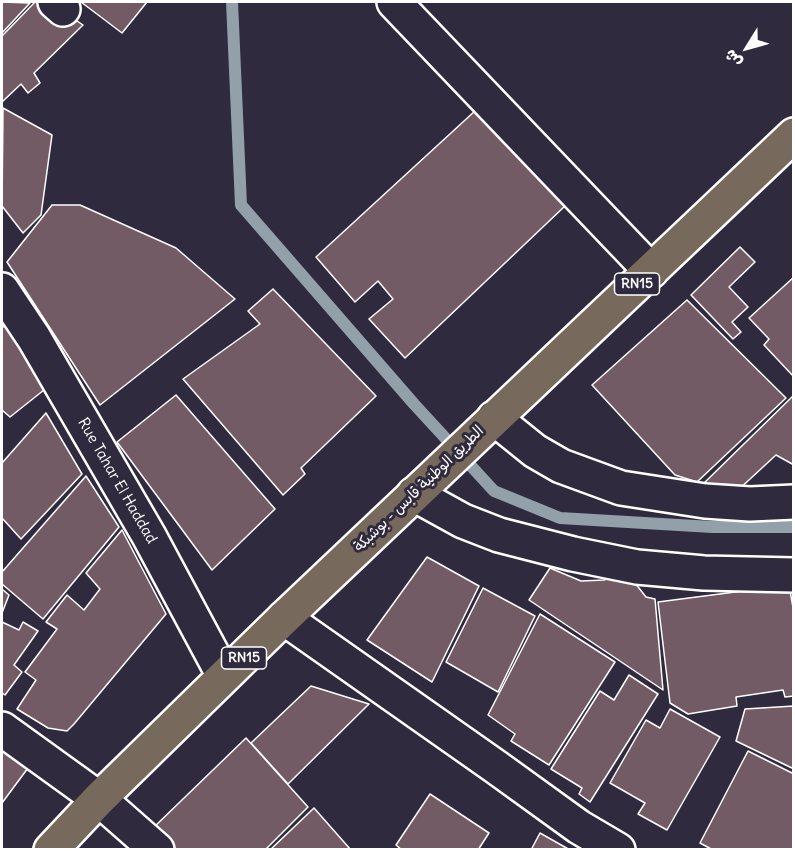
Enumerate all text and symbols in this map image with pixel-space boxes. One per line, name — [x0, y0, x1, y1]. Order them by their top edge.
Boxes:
north arrow — [717, 18, 777, 78]
text: ش — [719, 46, 746, 72]
road number: RN15 — [614, 273, 660, 295]
street label: Rue Tahar El Haddad — [74, 415, 160, 547]
street label: الطريق الوطنية قابس - بوشبكة — [350, 422, 488, 556]
road number: RN15 — [222, 647, 266, 669]

